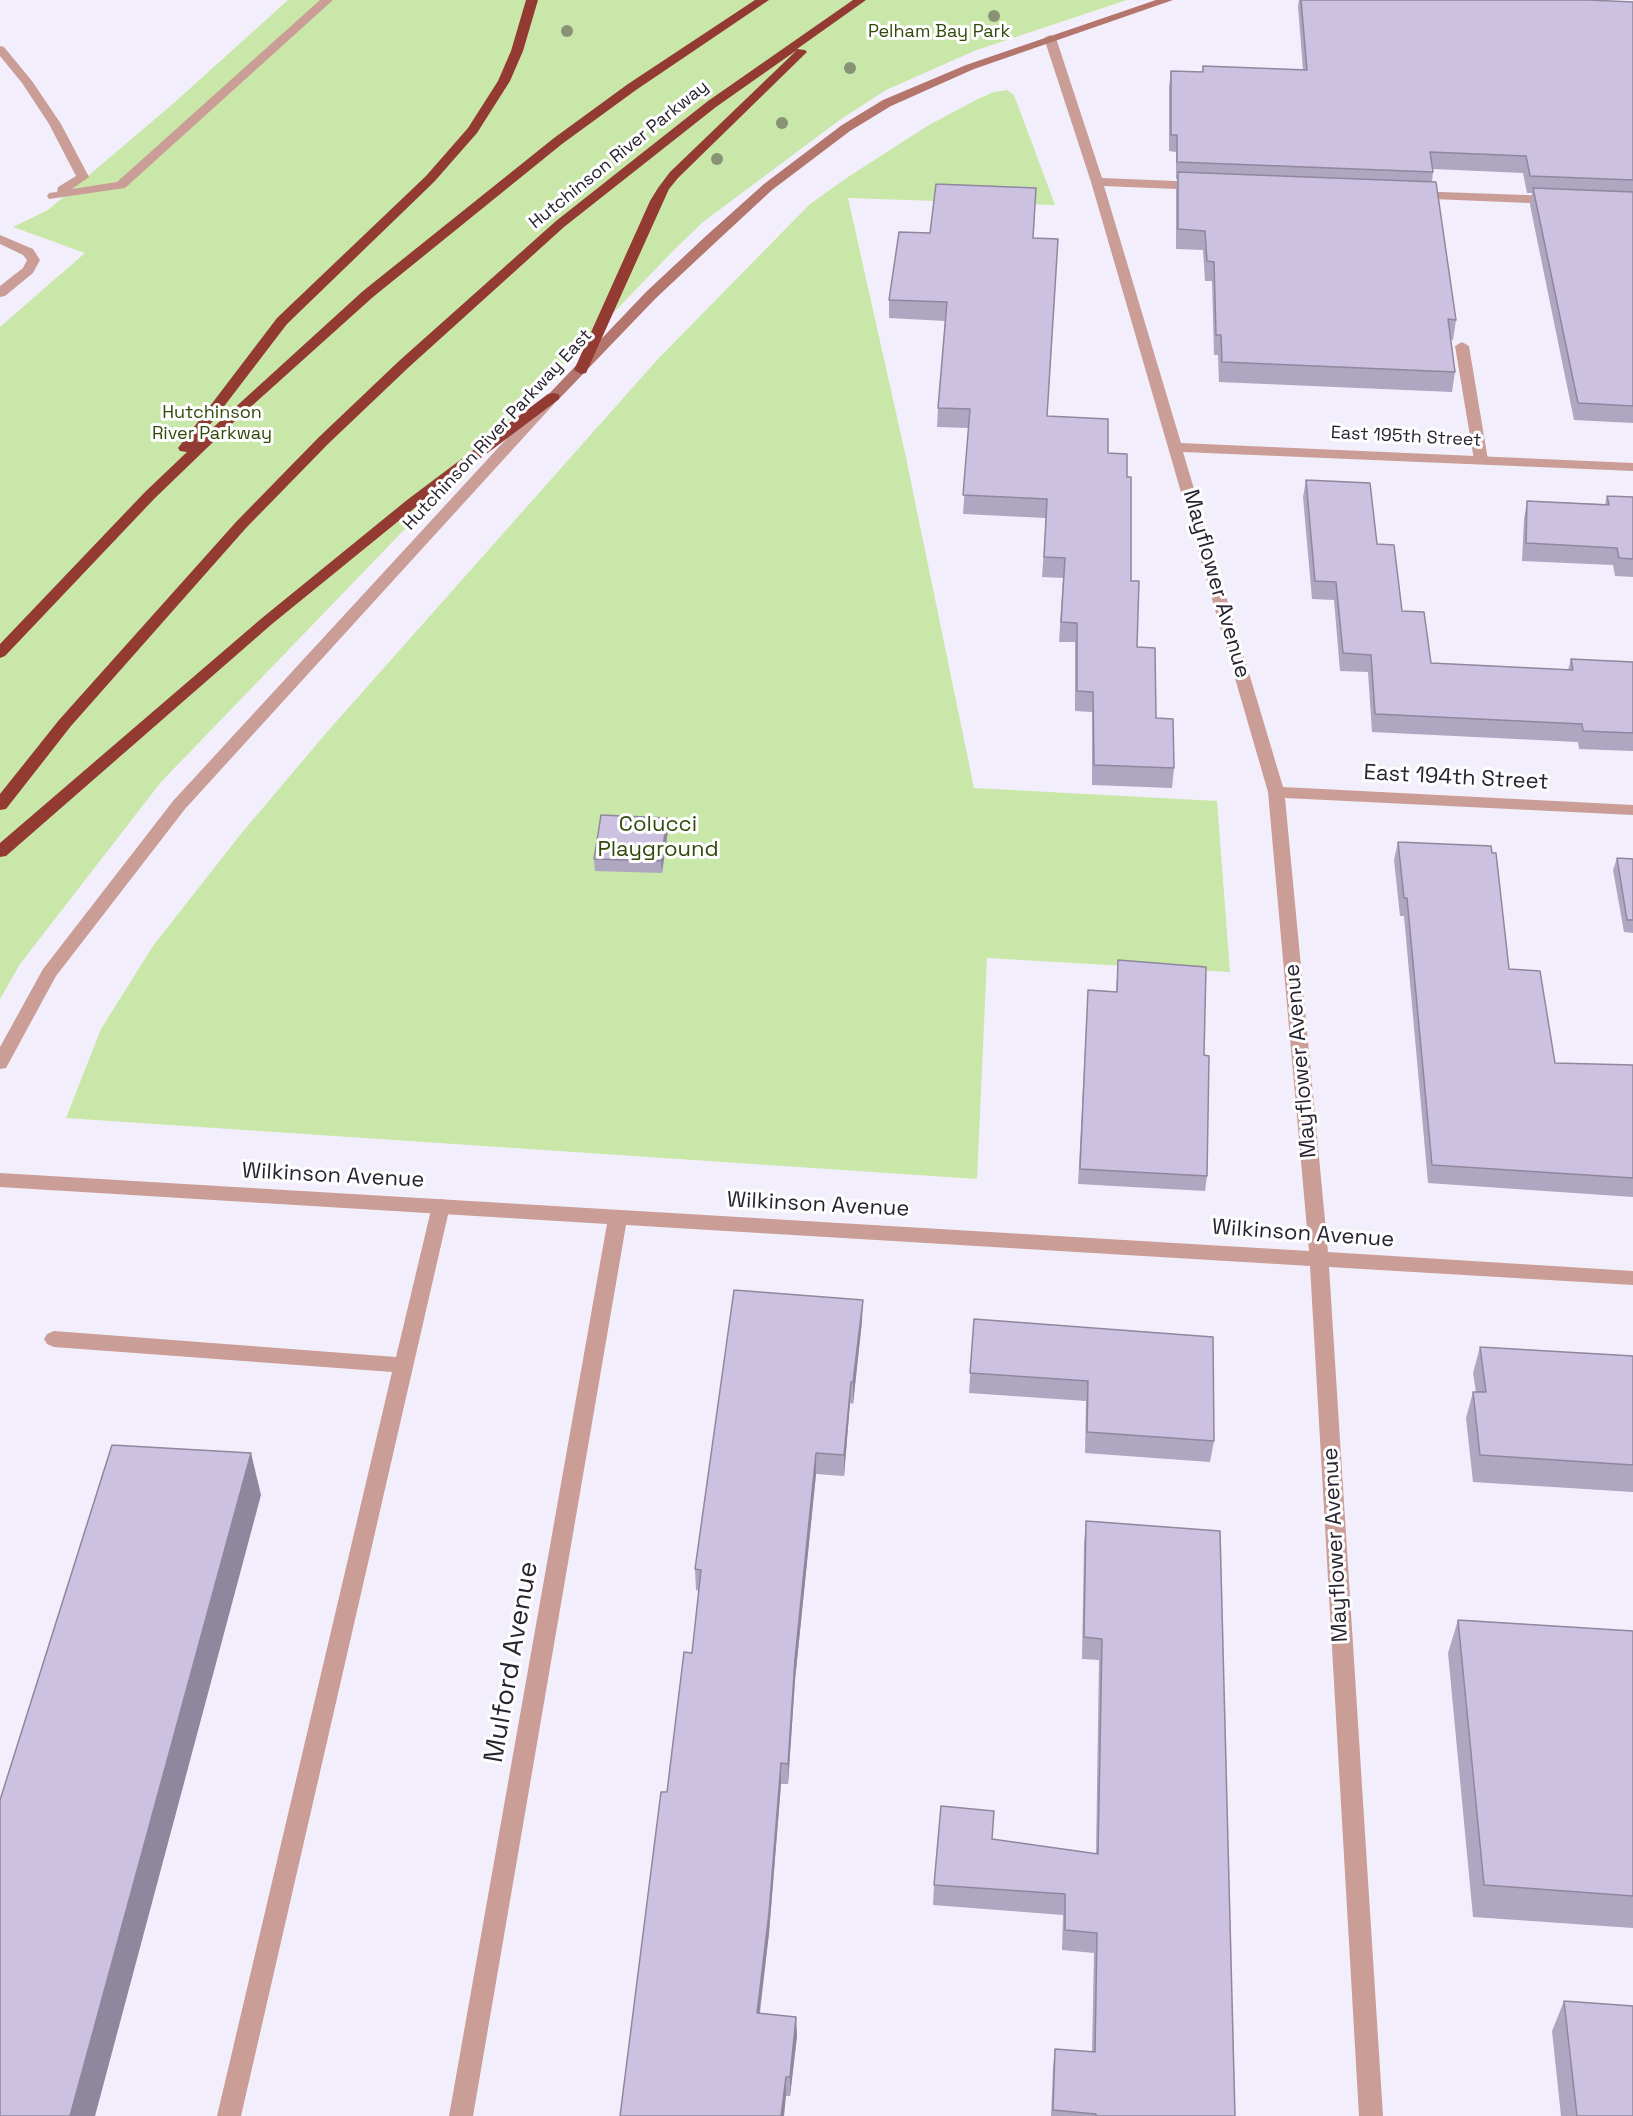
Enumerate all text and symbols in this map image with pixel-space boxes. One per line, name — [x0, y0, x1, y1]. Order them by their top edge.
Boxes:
park label: Pelham Bay Park — [868, 21, 1010, 43]
street label: Hutchinson River Parkway — [525, 76, 713, 234]
street label: Hutchinson River Parkway East — [399, 325, 597, 535]
park label: Hutchinson River Parkway — [152, 402, 272, 444]
street label: East 195th Street — [1330, 422, 1482, 452]
street label: Mayflower Avenue — [1176, 487, 1256, 681]
street label: East 194th Street — [1363, 760, 1549, 796]
park label: Colucci Playground — [597, 812, 719, 864]
street label: Mayflower Avenue — [1279, 963, 1323, 1159]
street label: Wilkinson Avenue — [241, 1158, 425, 1194]
street label: Wilkinson Avenue — [726, 1187, 910, 1223]
street label: Wilkinson Avenue — [1211, 1214, 1395, 1254]
street label: Mayflower Avenue — [1318, 1447, 1354, 1643]
street label: Mulford Avenue — [478, 1559, 546, 1765]

